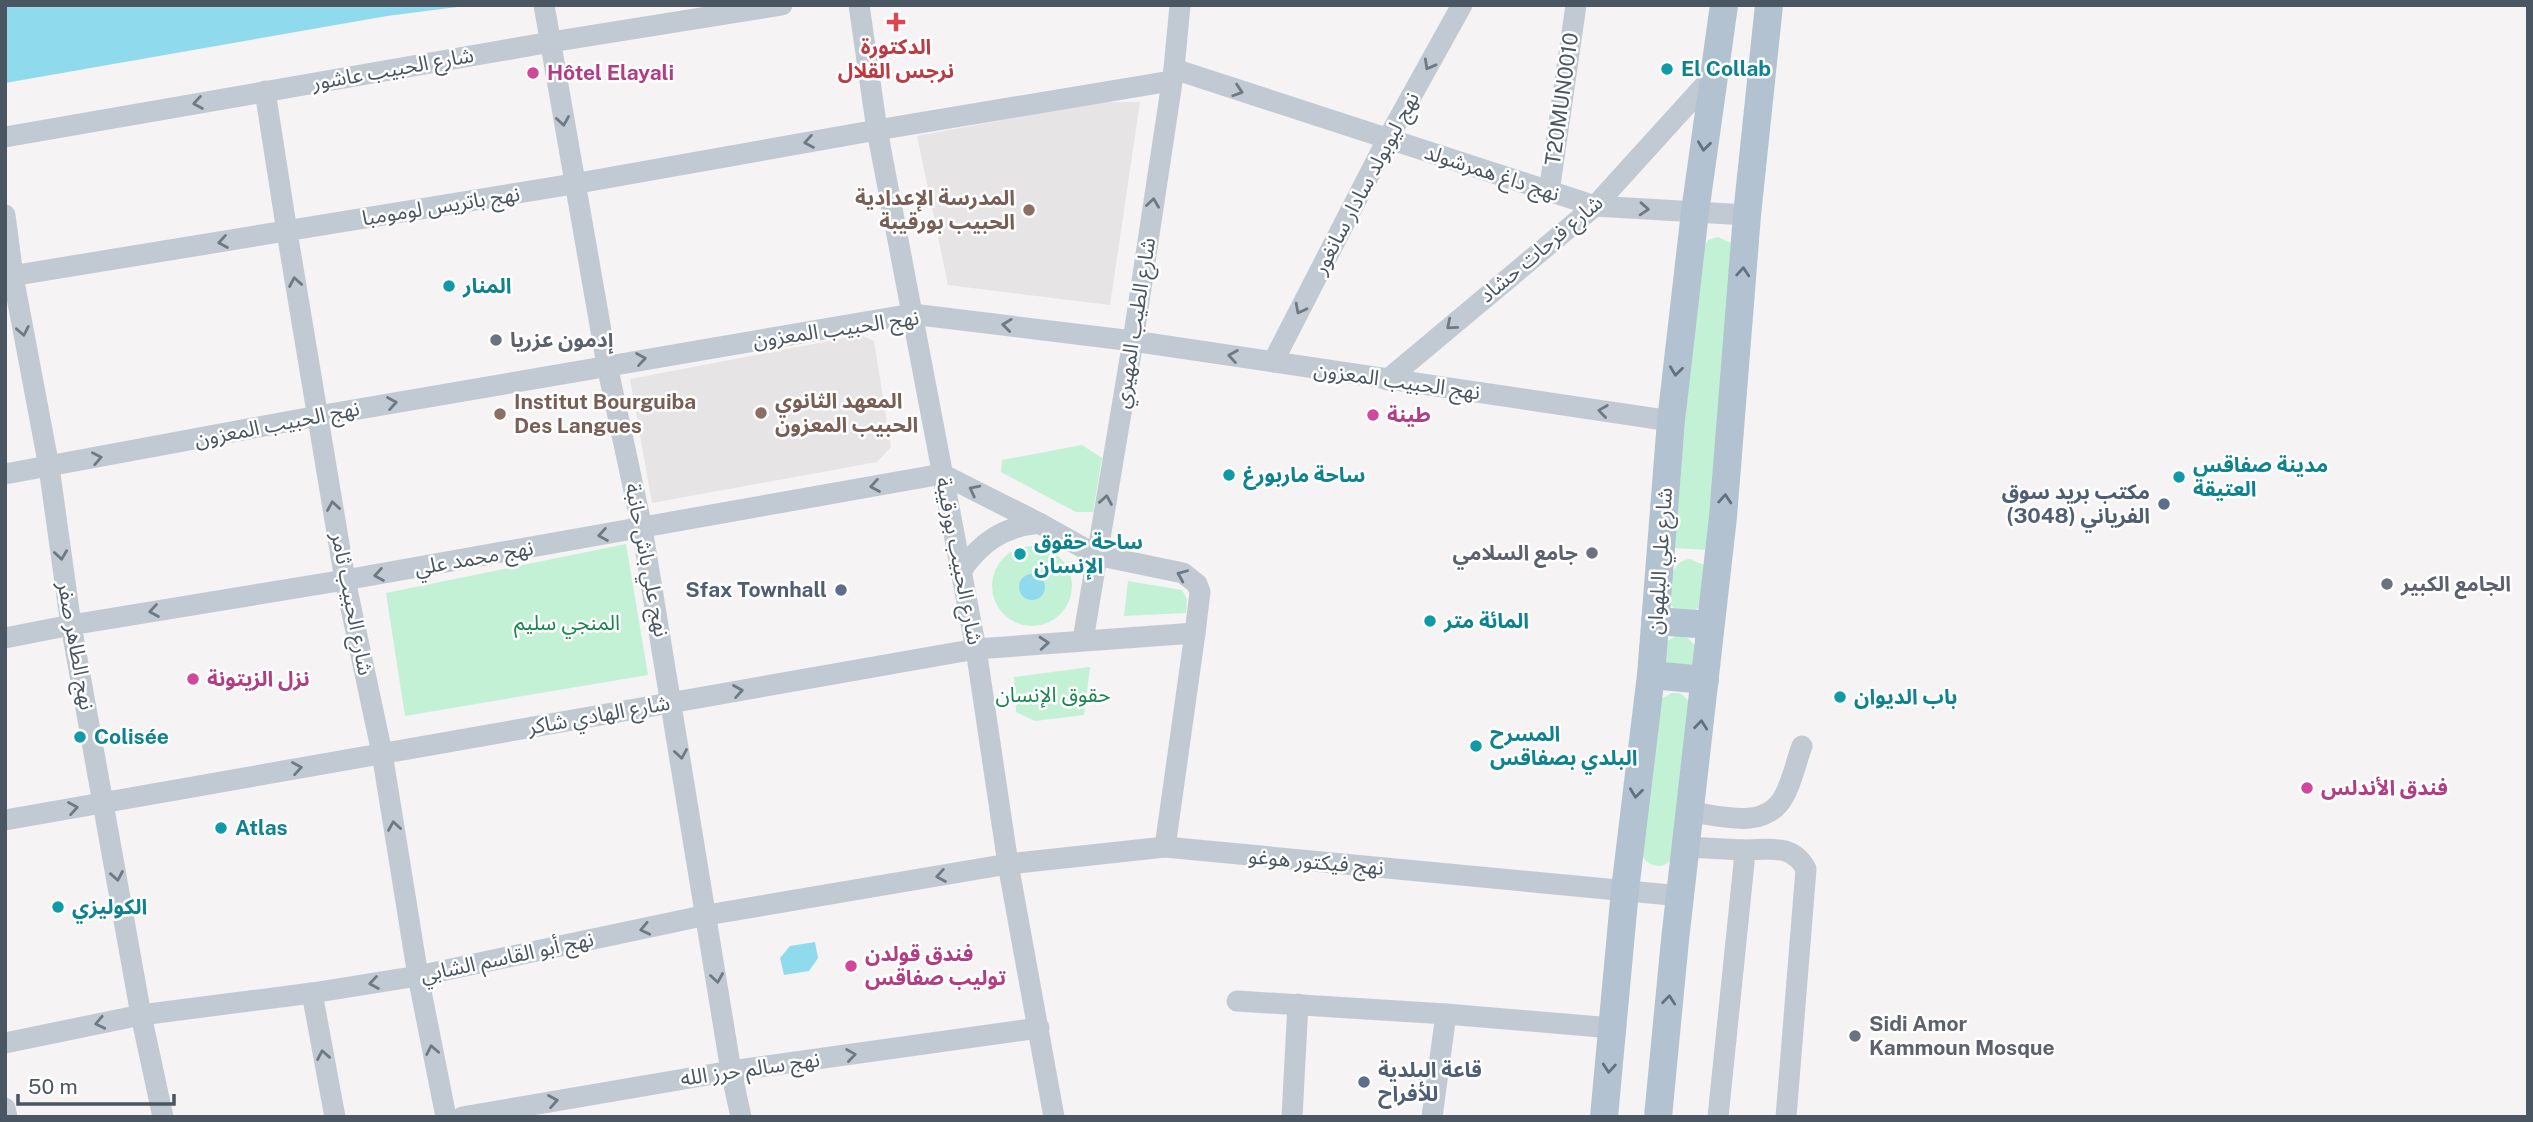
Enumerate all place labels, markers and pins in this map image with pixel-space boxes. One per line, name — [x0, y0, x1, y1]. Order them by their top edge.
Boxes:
marker: الدكتورة نرجس القلال — [886, 12, 906, 32]
place label: الدكتورة نرجس القلال — [838, 34, 954, 83]
place label: El Collab — [1681, 56, 1771, 81]
place label: Hôtel Elayali — [547, 60, 674, 85]
marker: El Collab — [1659, 61, 1675, 77]
marker: Hôtel Elayali — [525, 65, 541, 81]
place label: المدرسة الإعدادية الحبيب بورقيبة — [855, 185, 1015, 234]
marker: المدرسة الإعدادية الحبيب بورقيبة — [1021, 202, 1037, 218]
place label: المنار — [462, 273, 511, 298]
marker: المنار — [441, 278, 457, 294]
place label: إدمون عزريا — [510, 327, 614, 354]
marker: إدمون عزريا — [488, 332, 504, 348]
place label: المعهد الثانوي الحبيب المعزون — [775, 388, 918, 437]
place label: Institut Bourguiba Des Langues — [514, 389, 696, 438]
place label: طينة — [1387, 402, 1431, 427]
marker: المعهد الثانوي الحبيب المعزون — [753, 405, 769, 421]
marker: Institut Bourguiba Des Langues — [492, 406, 508, 422]
marker: طينة — [1365, 407, 1381, 423]
place label: مدينة صفاقس العتيقة — [2193, 452, 2328, 501]
place label: ساحة ماربورغ — [1243, 462, 1365, 490]
marker: ساحة ماربورغ — [1221, 467, 1237, 483]
marker: مدينة صفاقس العتيقة — [2171, 469, 2187, 485]
place label: مكتب بريد سوق الفرياني (3048) — [2002, 479, 2150, 533]
marker: مكتب بريد سوق الفرياني (3048) — [2156, 496, 2172, 512]
place label: ساحة حقوق الإنسان — [1034, 529, 1143, 580]
place label: جامع السلامي — [1452, 540, 1578, 570]
marker: جامع السلامي — [1584, 545, 1600, 561]
marker: ساحة حقوق الإنسان — [1012, 546, 1028, 562]
place label: الجامع الكبير — [2400, 571, 2511, 599]
marker: الجامع الكبير — [2379, 576, 2395, 592]
place label: Sfax Townhall — [685, 577, 827, 602]
marker: Sfax Townhall — [833, 582, 849, 598]
place label: المائة متر — [1443, 608, 1529, 633]
marker: المائة متر — [1422, 613, 1438, 629]
place label: نزل الزيتونة — [207, 666, 310, 691]
marker: نزل الزيتونة — [185, 671, 201, 687]
place label: باب الديوان — [1854, 684, 1957, 709]
marker: باب الديوان — [1832, 689, 1848, 705]
place label: المسرح البلدي بصفاقس — [1490, 721, 1638, 775]
place label: Colisée — [94, 724, 169, 749]
marker: Colisée — [72, 729, 88, 745]
marker: المسرح البلدي بصفاقس — [1468, 738, 1484, 754]
place label: فندق الأندلس — [2321, 775, 2448, 800]
marker: فندق الأندلس — [2299, 780, 2315, 796]
place label: Atlas — [235, 815, 288, 840]
marker: Atlas — [213, 820, 229, 836]
place label: الكوليزي — [72, 894, 147, 924]
marker: الكوليزي — [50, 899, 66, 915]
place label: فندق قولدن توليب صفاقس — [865, 941, 1007, 990]
marker: فندق قولدن توليب صفاقس — [843, 958, 859, 974]
place label: Sidi Amor Kammoun Mosque — [1869, 1011, 2055, 1060]
marker: Sidi Amor Kammoun Mosque — [1847, 1028, 1863, 1044]
place label: قاعة البلدية للأفراح — [1378, 1057, 1482, 1109]
marker: قاعة البلدية للأفراح — [1356, 1074, 1372, 1090]

